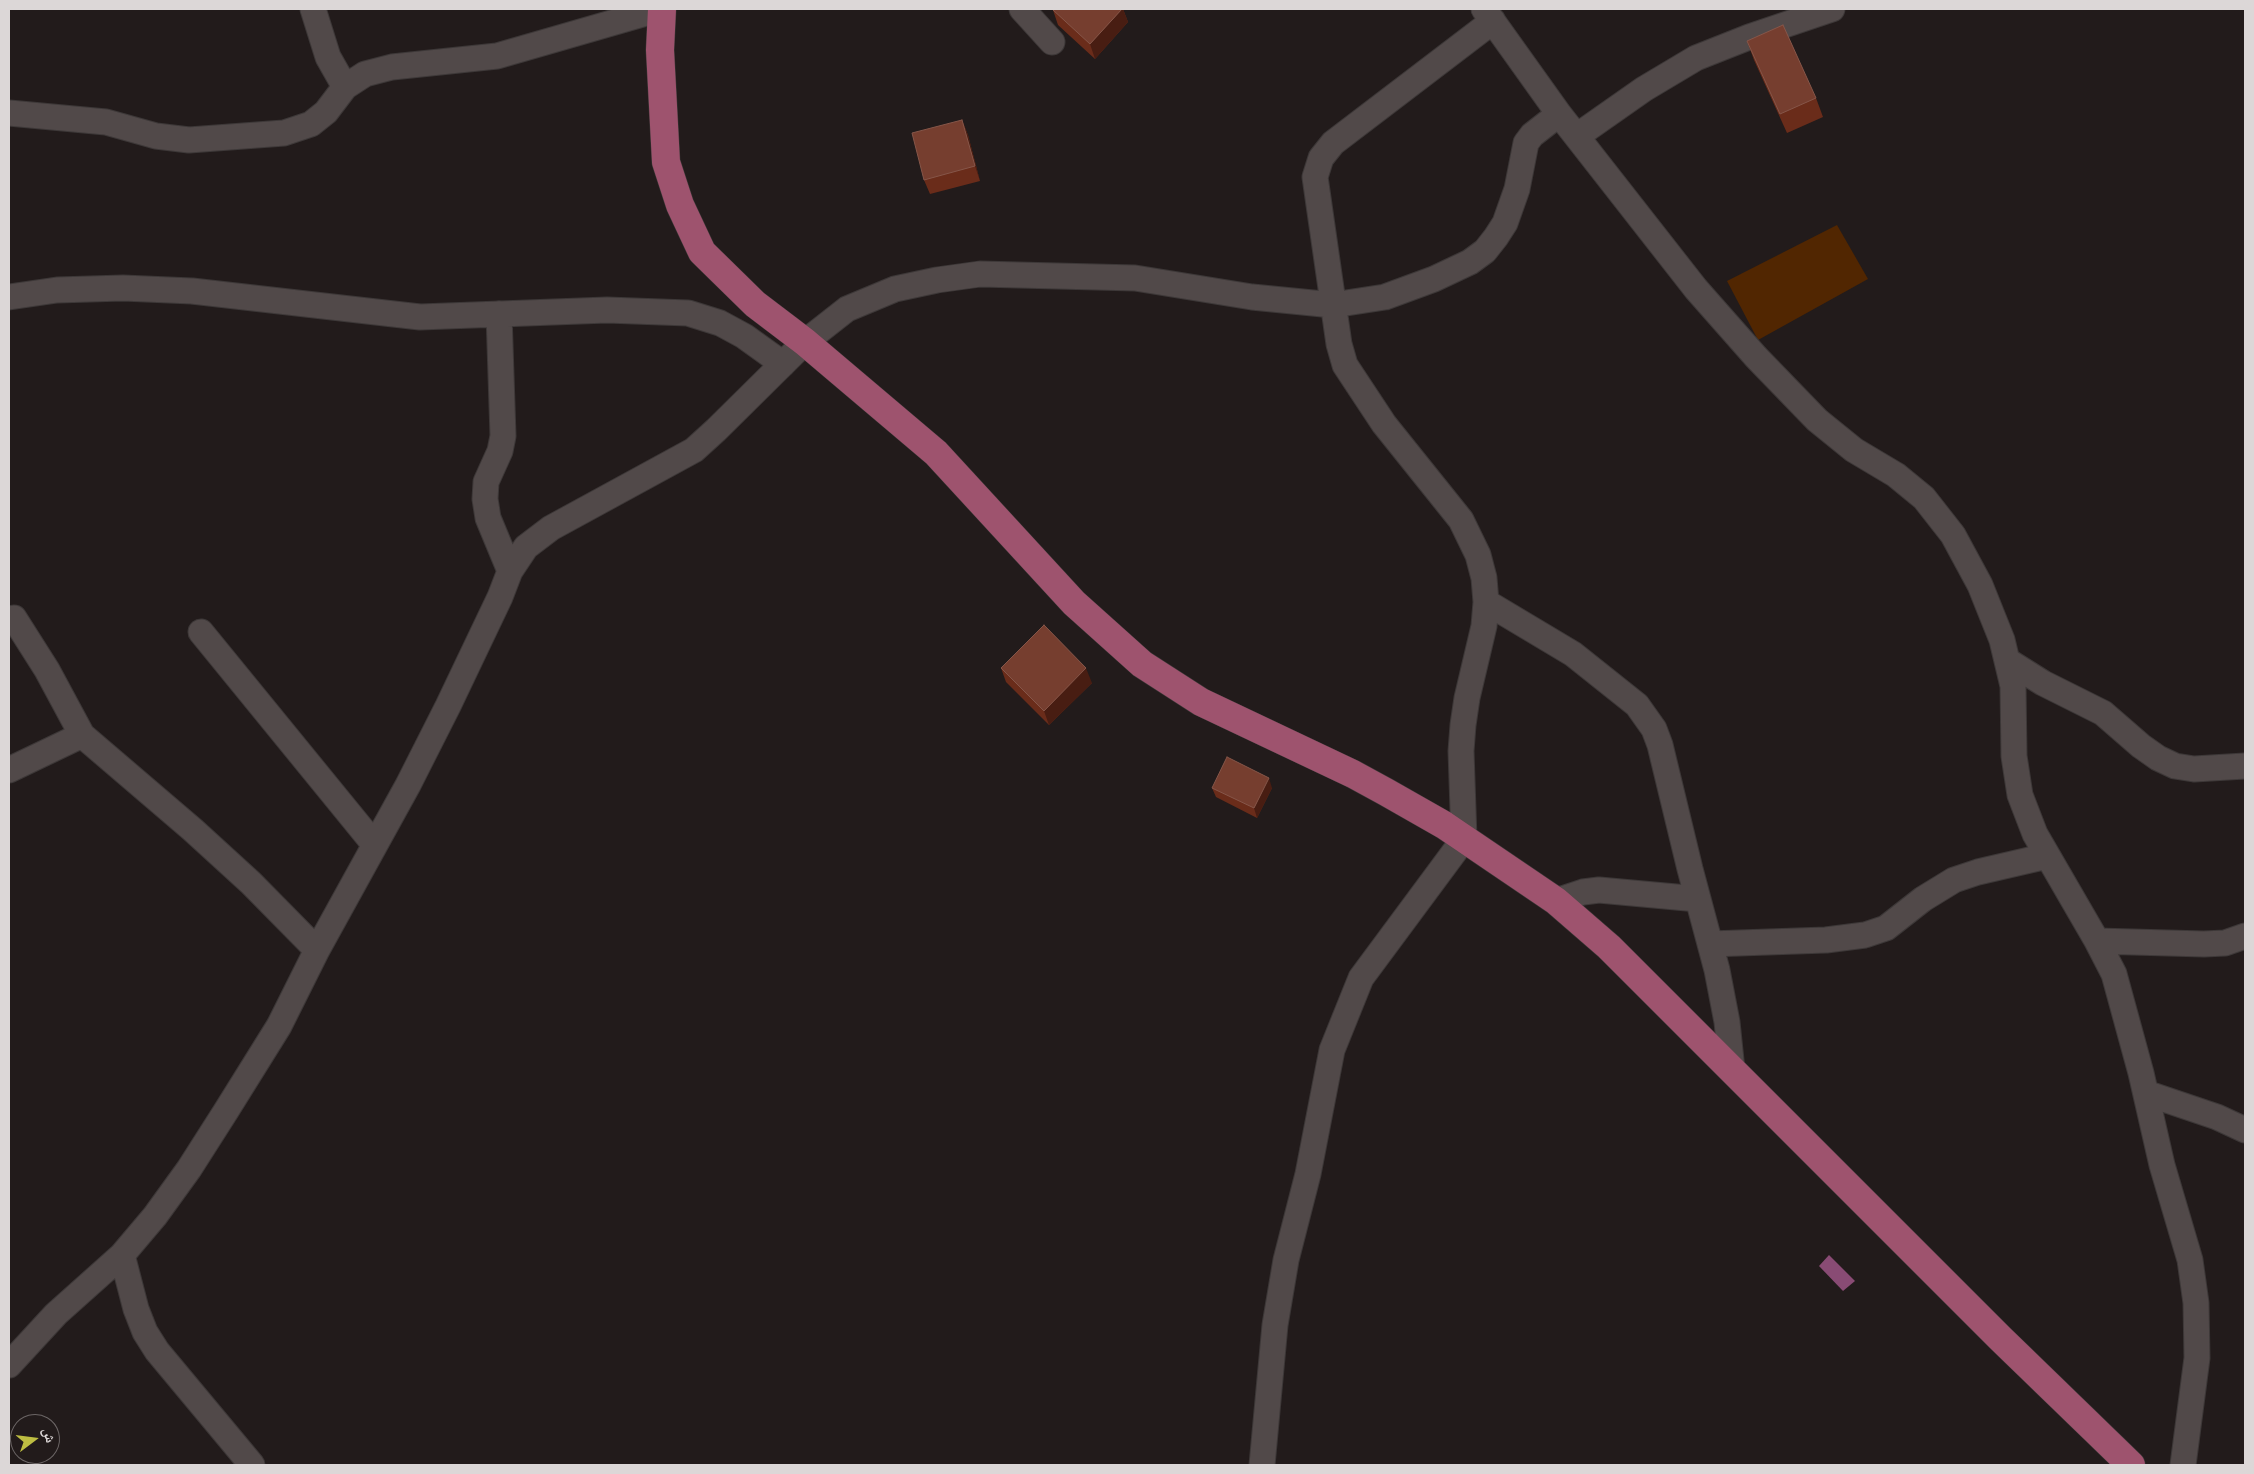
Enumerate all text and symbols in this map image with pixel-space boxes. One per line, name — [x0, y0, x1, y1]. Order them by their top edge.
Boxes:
north arrow — [10, 1414, 60, 1464]
text: ش — [38, 1426, 60, 1445]

